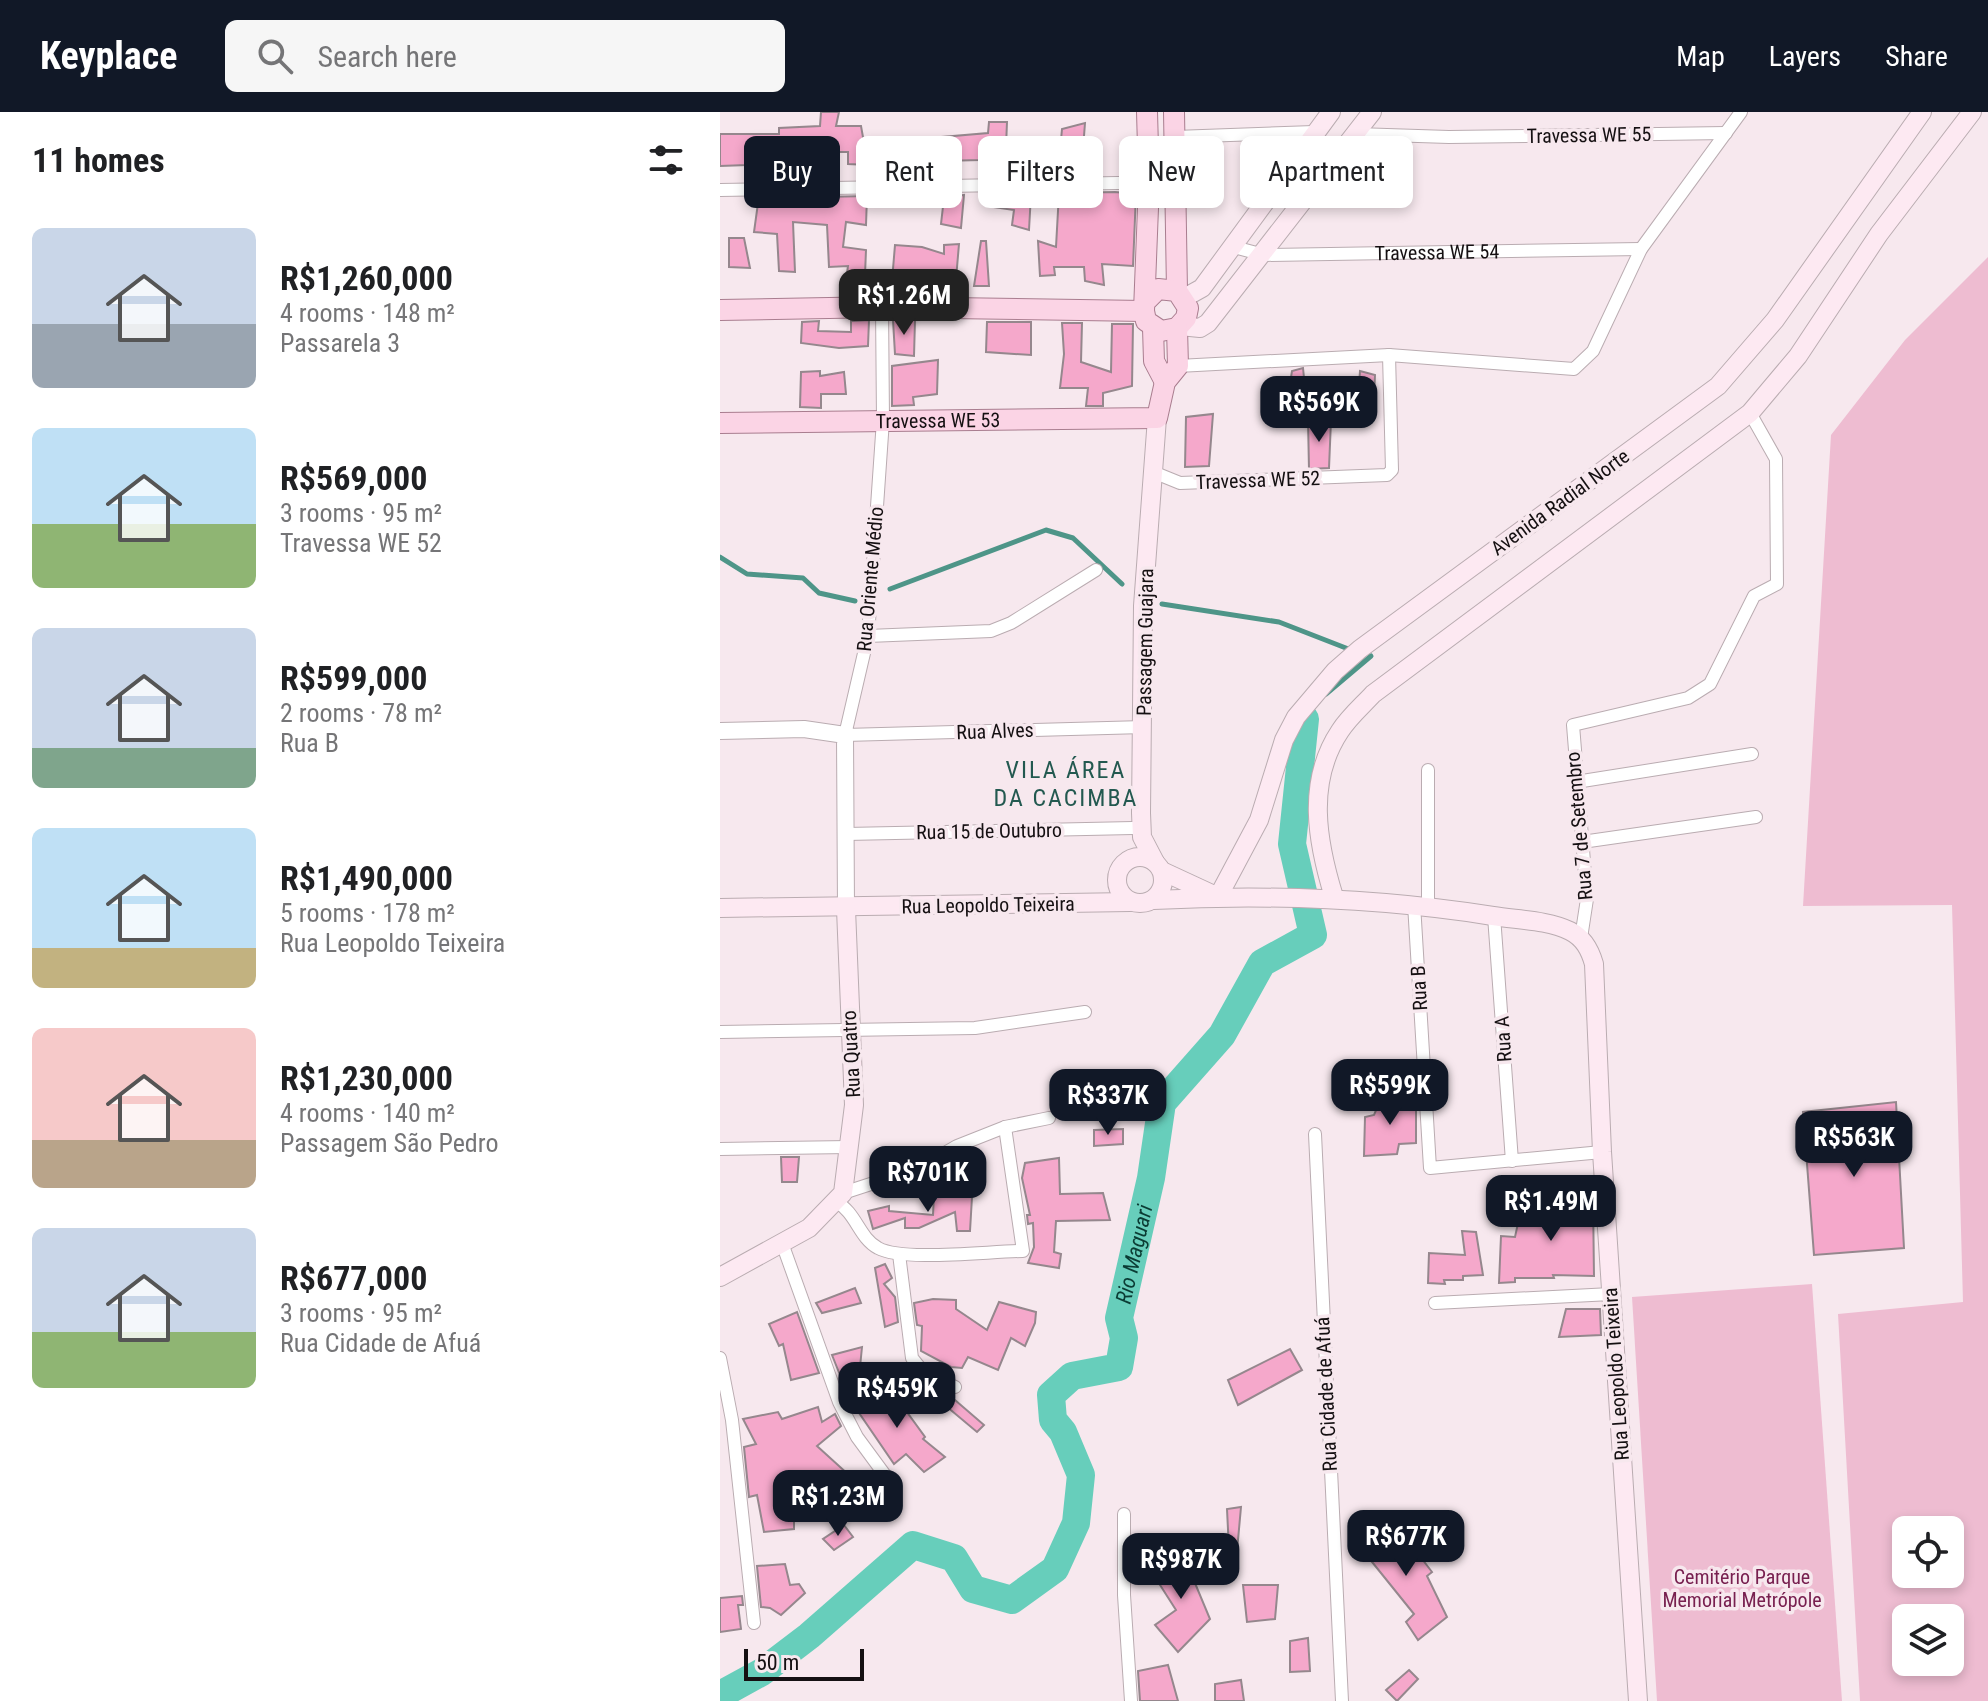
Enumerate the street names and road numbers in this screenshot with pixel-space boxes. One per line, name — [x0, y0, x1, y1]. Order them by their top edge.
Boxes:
street label: Travessa WE 55 — [1527, 122, 1652, 148]
street label: Travessa WE 54 — [1374, 239, 1500, 265]
street label: Travessa WE 53 — [876, 408, 1000, 433]
street label: Avenida Radial Norte — [1486, 444, 1634, 560]
street label: Travessa WE 52 — [1195, 466, 1321, 494]
street label: Rua Oriente Médio — [852, 506, 888, 652]
street label: Passagem Guajara — [1132, 568, 1158, 716]
street label: Rua Alves — [956, 718, 1034, 744]
street label: Rua 7 de Setembro — [1561, 751, 1597, 901]
street label: Rua 15 de Outubro — [916, 818, 1062, 844]
street label: Rua Leopoldo Teixeira — [901, 891, 1075, 919]
street label: Rua B — [1406, 965, 1432, 1011]
street label: Rua Quatro — [837, 1010, 865, 1098]
street label: Rua A — [1489, 1015, 1517, 1063]
street label: Rua Leopoldo Teixeira — [1598, 1287, 1634, 1461]
street label: Rua Cidade de Afuá — [1310, 1316, 1342, 1472]

